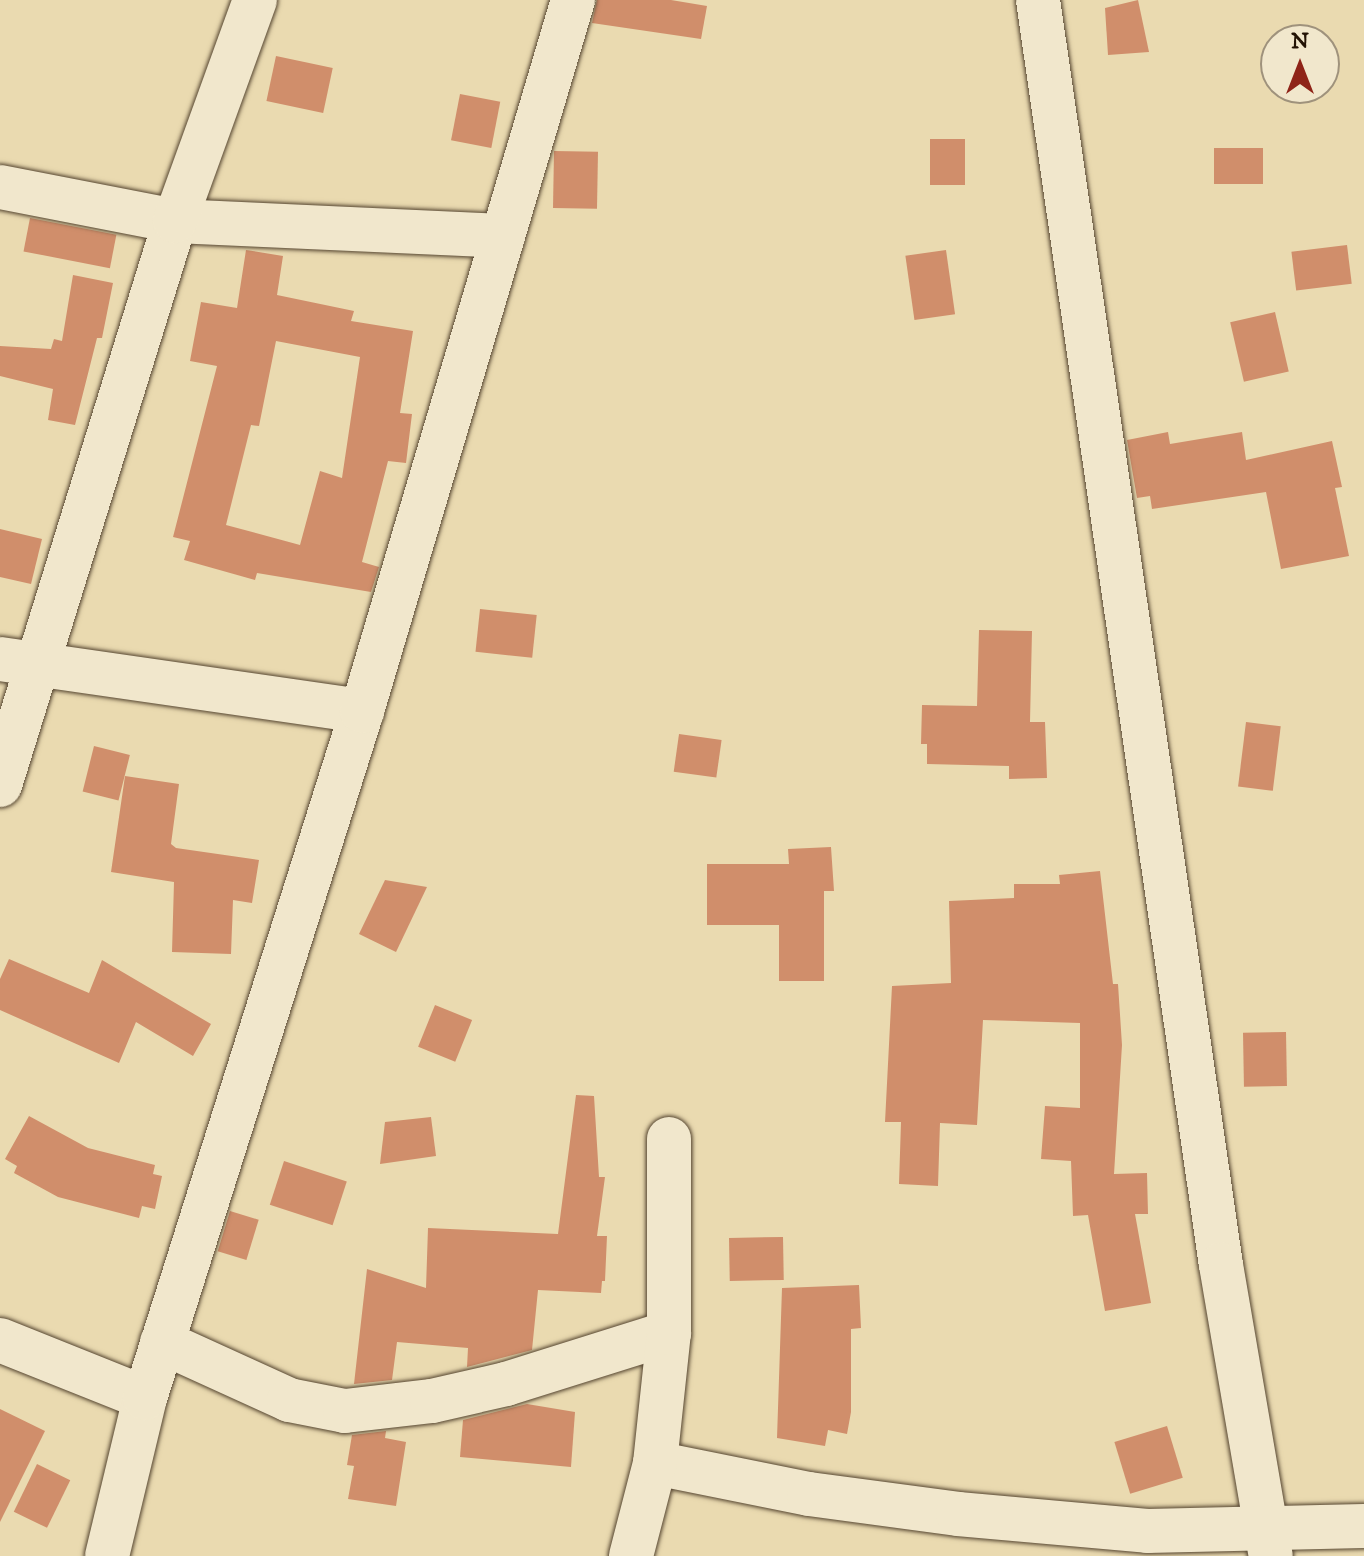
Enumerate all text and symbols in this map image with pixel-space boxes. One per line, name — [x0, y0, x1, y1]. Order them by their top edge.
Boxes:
north arrow — [1260, 24, 1340, 104]
text: N — [1291, 28, 1309, 55]

